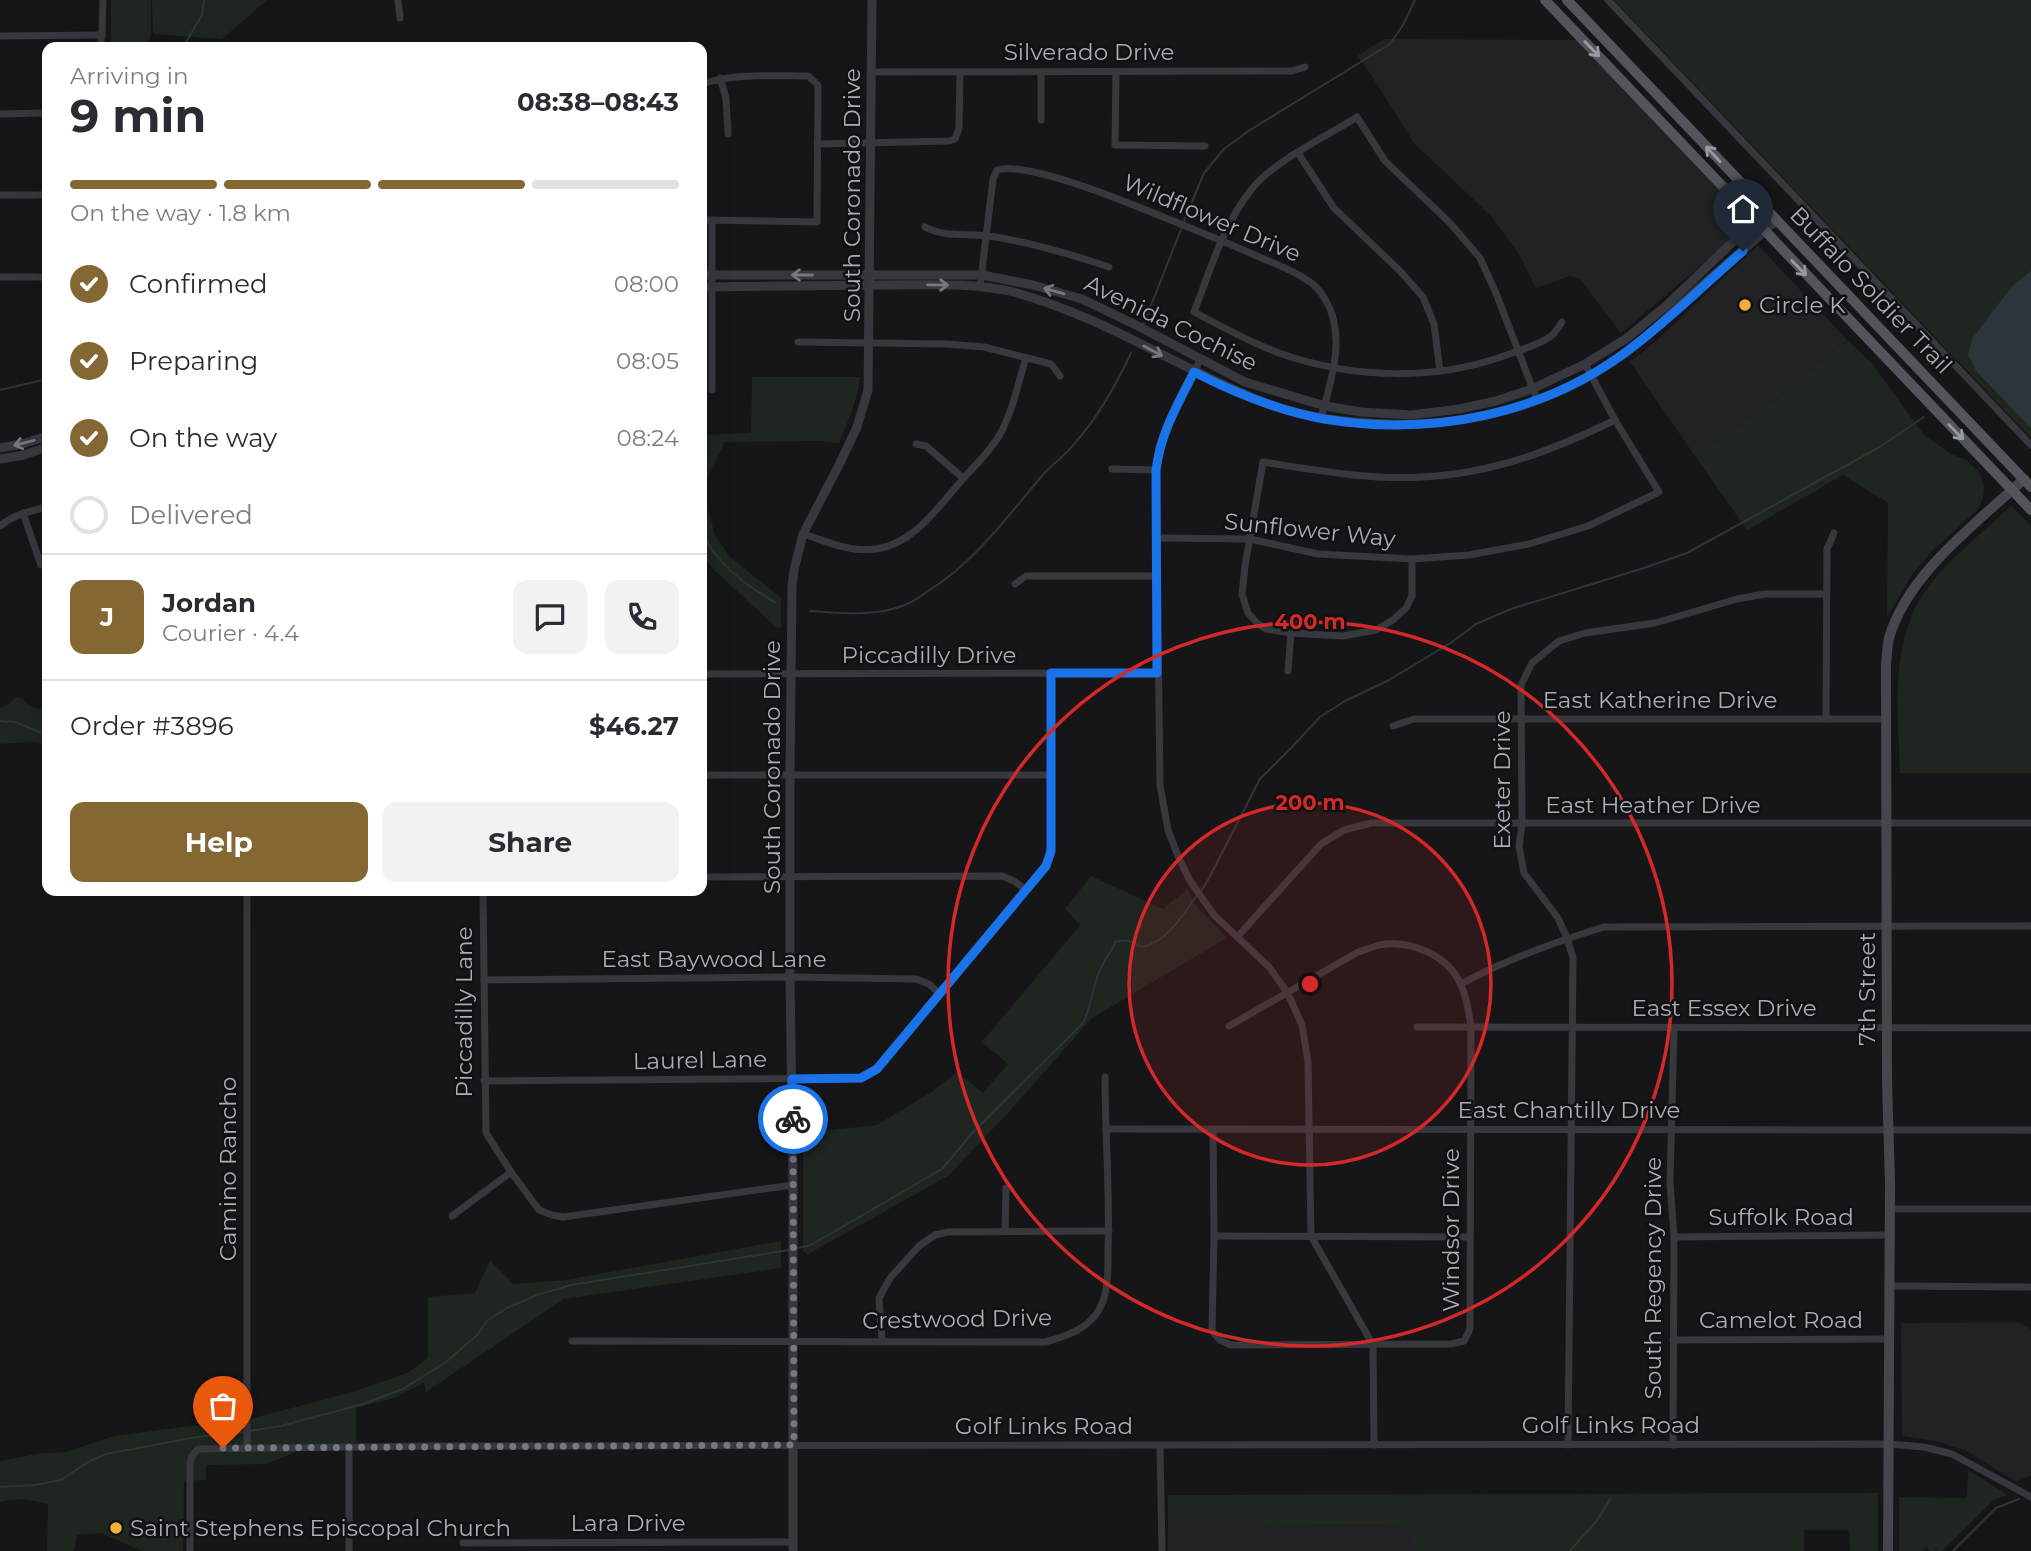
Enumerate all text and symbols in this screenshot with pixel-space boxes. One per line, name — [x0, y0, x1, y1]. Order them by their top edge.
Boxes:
street label: Silverado Drive — [1004, 38, 1174, 66]
one-way arrow — [1584, 40, 1601, 57]
text: Arriving in — [70, 62, 189, 90]
street label: South Coronado Drive — [838, 68, 866, 322]
text: 08:38–08:43 — [517, 86, 679, 118]
text: 9 min — [70, 87, 206, 144]
one-way arrow — [1704, 146, 1721, 163]
street label: Wildflower Drive — [1119, 168, 1305, 268]
pin — [1713, 179, 1773, 251]
icon: home — [1724, 190, 1762, 228]
text: On the way · 1.8 km — [70, 199, 291, 227]
street label: Buffalo Soldier Trail — [1784, 201, 1958, 379]
one-way arrow — [1791, 259, 1808, 276]
icon: check — [70, 265, 108, 303]
text: Confirmed — [129, 268, 268, 300]
one-way arrow — [790, 268, 813, 282]
street label: Avenida Cochise — [1080, 269, 1262, 377]
text: 08:00 — [614, 270, 679, 298]
one-way arrow — [926, 278, 949, 292]
one-way arrow — [1044, 283, 1066, 296]
place label: Circle K — [1759, 291, 1846, 319]
marker: Circle K — [1737, 297, 1753, 313]
icon: check — [70, 342, 108, 380]
one-way arrow — [1142, 344, 1163, 358]
text: Preparing — [129, 345, 258, 377]
text: 08:05 — [616, 347, 679, 375]
icon: check — [70, 419, 108, 457]
text: On the way — [129, 422, 277, 454]
one-way arrow — [1948, 423, 1965, 440]
text: 08:24 — [616, 424, 679, 452]
one-way arrow — [13, 437, 36, 450]
text: Delivered — [129, 499, 253, 531]
street label: Sunflower Way — [1223, 507, 1398, 553]
button: chat — [513, 580, 587, 654]
button: phone — [605, 580, 679, 654]
text: Jordan — [162, 587, 256, 619]
text: J — [100, 601, 114, 633]
text: 400 m — [1275, 609, 1345, 634]
text: Courier · 4.4 — [162, 619, 299, 647]
street label: South Coronado Drive — [758, 640, 786, 894]
street label: Piccadilly Drive — [842, 641, 1016, 669]
street label: East Katherine Drive — [1543, 686, 1777, 714]
text: Order #3896 — [70, 710, 234, 742]
text: $46.27 — [589, 710, 679, 742]
street label: Exeter Drive — [1488, 710, 1516, 850]
text: 200 m — [1276, 790, 1344, 815]
street label: East Heather Drive — [1545, 791, 1761, 819]
button: Help — [70, 802, 368, 882]
button: Share — [382, 802, 679, 882]
street label: Piccadilly Lane — [450, 926, 478, 1098]
street label: 7th Street — [1853, 932, 1881, 1046]
street label: East Baywood Lane — [601, 945, 827, 973]
centre of rings — [1298, 972, 1322, 996]
street label: East Essex Drive — [1631, 994, 1817, 1022]
street label: Laurel Lane — [633, 1045, 767, 1075]
street label: Camino Rancho — [214, 1077, 242, 1261]
courier — [758, 1084, 828, 1154]
street label: East Chantilly Drive — [1458, 1096, 1680, 1124]
icon: bike — [774, 1100, 812, 1138]
street label: Windsor Drive — [1437, 1148, 1465, 1312]
street label: South Regency Drive — [1639, 1157, 1667, 1399]
street label: Suffolk Road — [1708, 1203, 1854, 1231]
street label: Crestwood Drive — [862, 1303, 1052, 1335]
street label: Camelot Road — [1699, 1306, 1863, 1334]
pin — [193, 1376, 253, 1448]
icon: bag — [204, 1387, 242, 1425]
street label: Golf Links Road — [1522, 1411, 1700, 1439]
street label: Golf Links Road — [955, 1412, 1133, 1440]
street label: Lara Drive — [570, 1509, 686, 1537]
place label: Saint Stephens Episcopal Church — [130, 1514, 511, 1542]
marker: Saint Stephens Episcopal Church — [108, 1520, 124, 1536]

